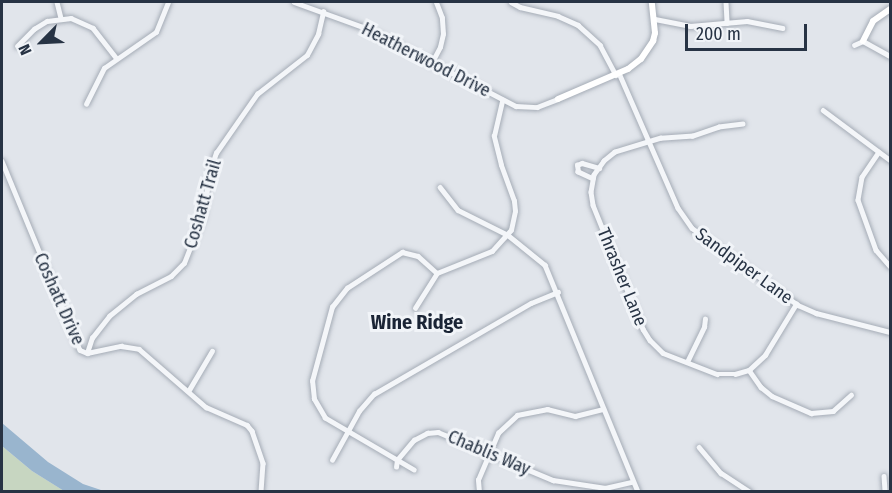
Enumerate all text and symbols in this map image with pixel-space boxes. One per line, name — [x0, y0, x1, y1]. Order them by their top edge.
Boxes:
north arrow — [12, 12, 72, 72]
scale bar — [688, 12, 810, 50]
street label: Heatherwood Drive — [358, 18, 494, 102]
text: 200 m — [696, 23, 741, 45]
text: N — [14, 41, 36, 58]
street label: Coshatt Trail — [180, 157, 226, 251]
street label: Sandpiper Lane — [691, 223, 797, 309]
street label: Thrasher Lane — [593, 225, 651, 329]
street label: Coshatt Drive — [29, 250, 89, 348]
district label: Wine Ridge — [371, 310, 463, 334]
street label: Chablis Way — [444, 426, 534, 480]

